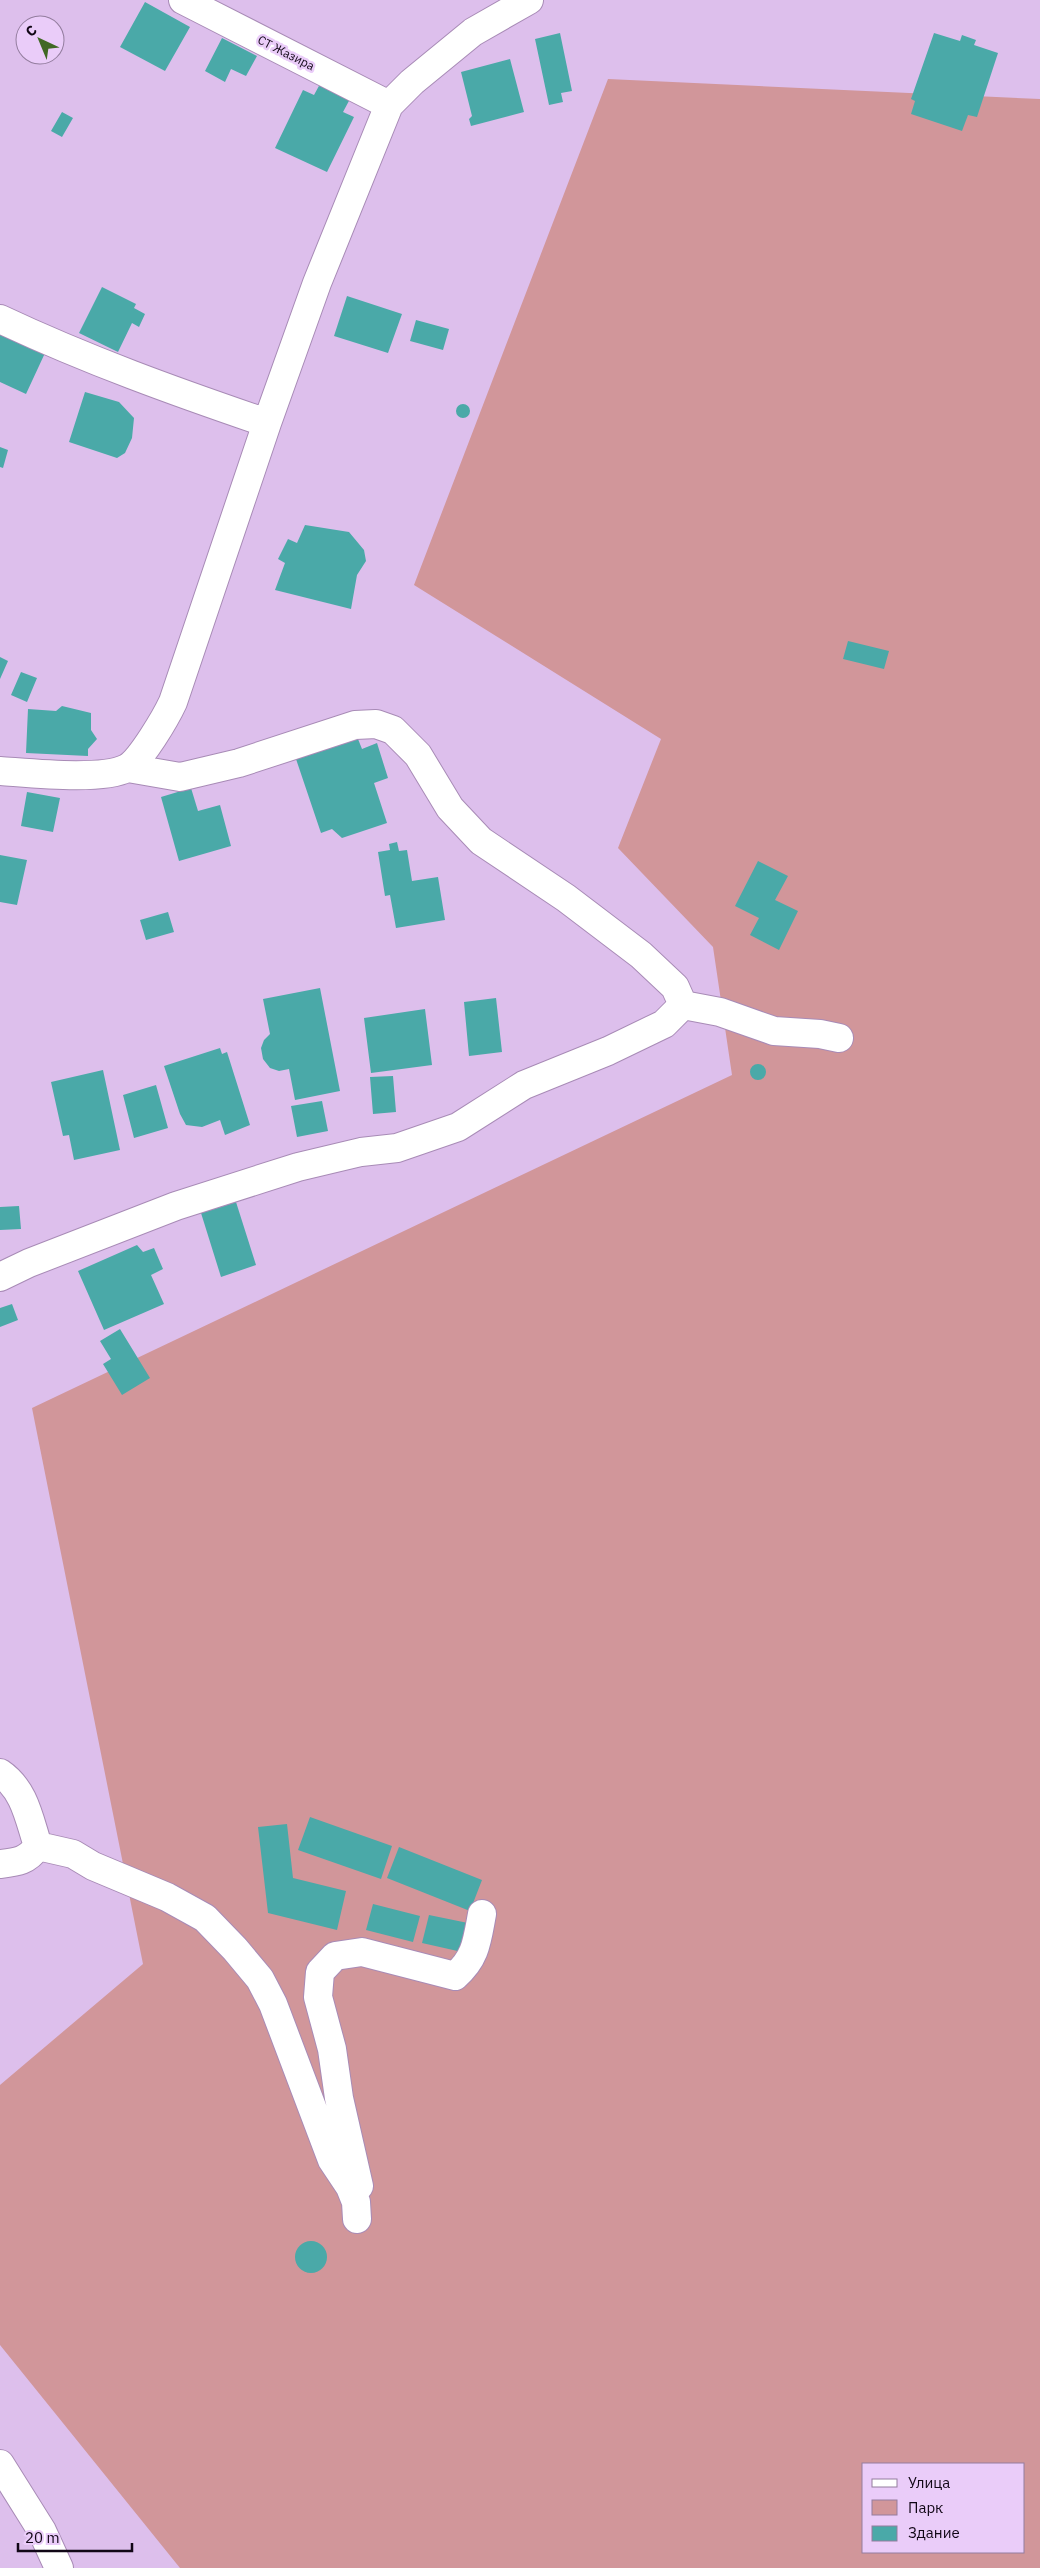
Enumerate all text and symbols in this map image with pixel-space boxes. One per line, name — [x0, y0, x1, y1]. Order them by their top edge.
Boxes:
north arrow — [15, 15, 65, 65]
text: С — [21, 21, 41, 40]
street label: СТ Жазира — [255, 32, 318, 73]
legend — [862, 2463, 1025, 2553]
text: Улица — [908, 2473, 950, 2492]
text: Парк — [908, 2498, 943, 2517]
scale bar — [18, 2520, 131, 2552]
text: Здание — [908, 2523, 960, 2542]
text: 20 m — [25, 2528, 60, 2547]

